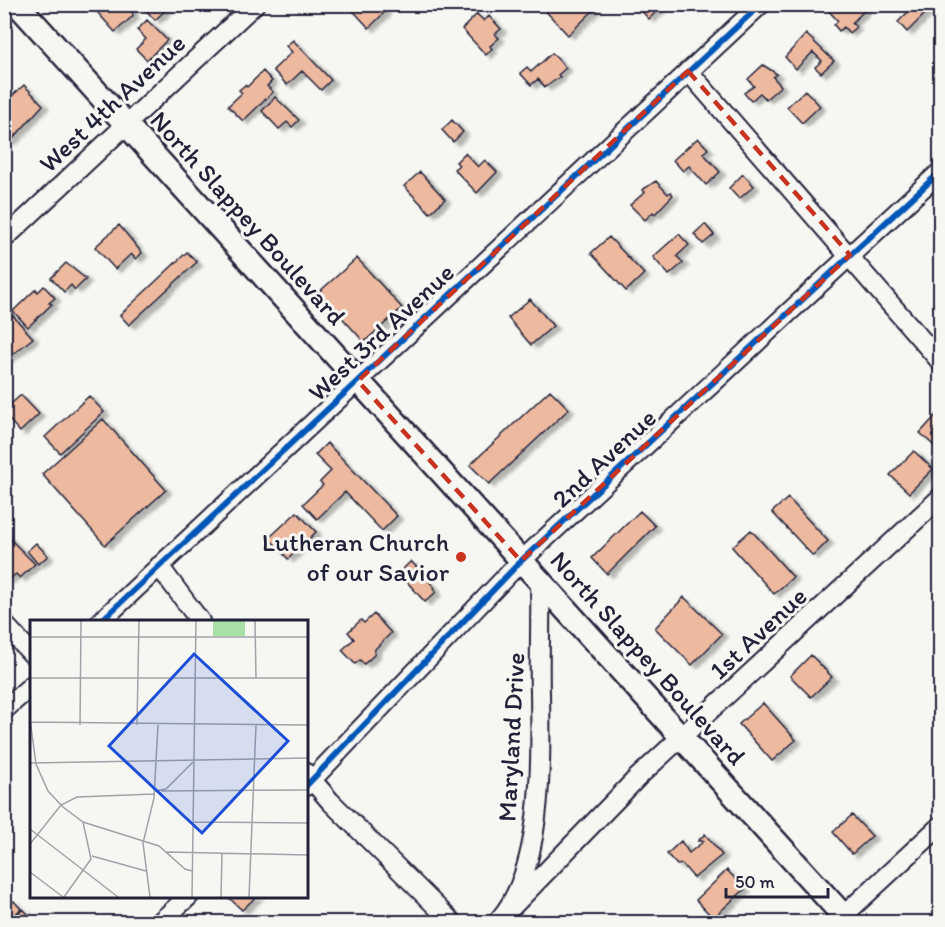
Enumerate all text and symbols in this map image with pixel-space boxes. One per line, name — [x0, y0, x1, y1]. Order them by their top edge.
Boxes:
street label: West 4th Avenue — [32, 27, 192, 179]
street label: North Slappey Boulevard — [143, 104, 353, 332]
street label: West 3rd Avenue — [301, 256, 461, 408]
street label: 2nd Avenue — [545, 402, 663, 514]
place label: Lutheran Church of our Savior — [262, 526, 450, 588]
street label: North Slappey Boulevard — [543, 544, 753, 772]
marker: Lutheran Church of our Savior — [454, 550, 468, 564]
street label: 1st Avenue — [703, 580, 813, 686]
inset map — [30, 620, 308, 897]
street label: Maryland Drive — [491, 651, 531, 823]
scale bar — [726, 861, 828, 899]
text: 50 m — [735, 871, 775, 893]

